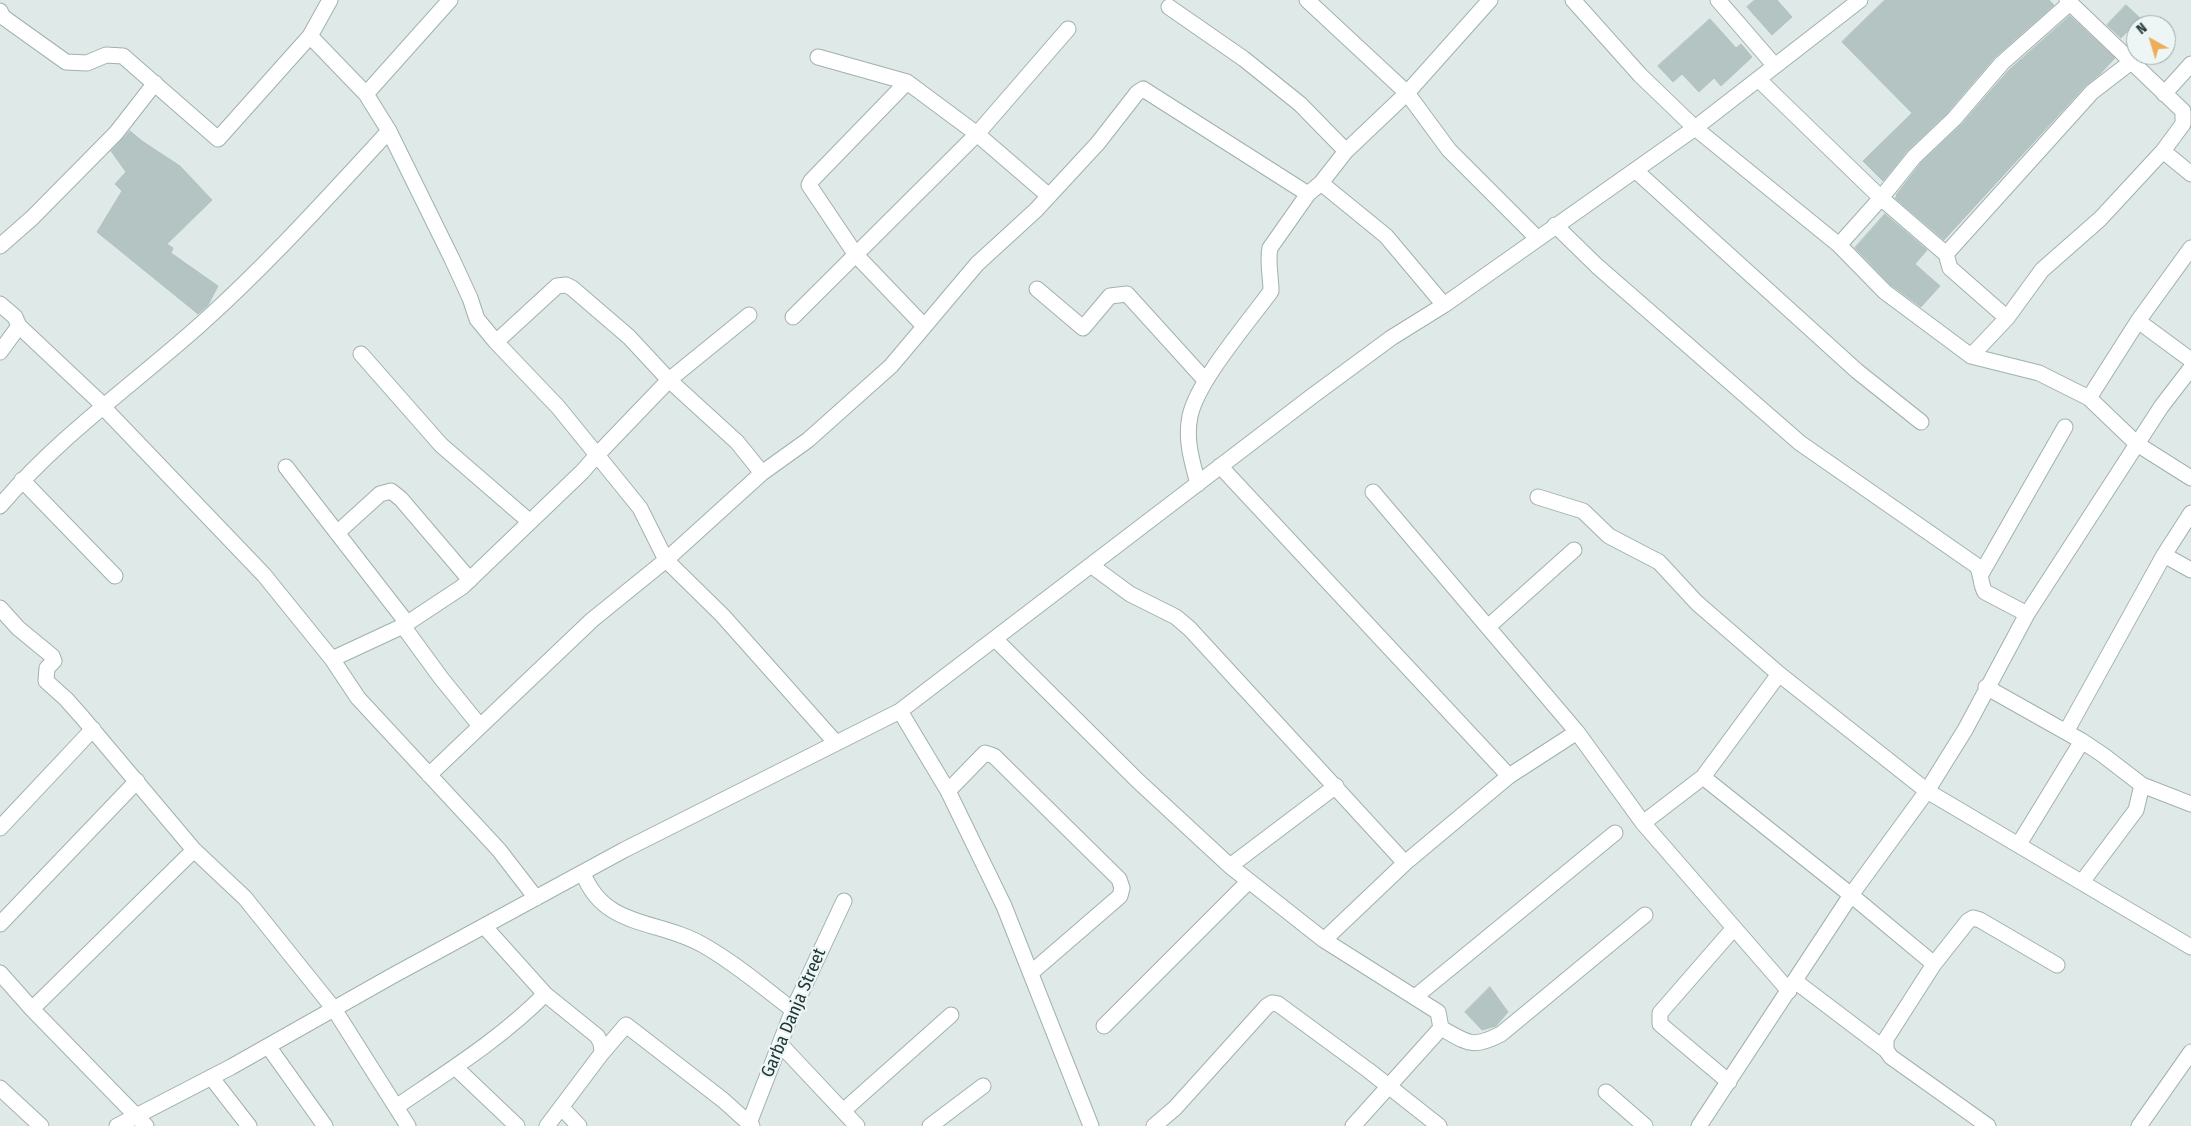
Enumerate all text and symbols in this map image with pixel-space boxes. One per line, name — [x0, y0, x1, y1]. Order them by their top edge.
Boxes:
north arrow — [2126, 15, 2176, 65]
text: N — [2133, 19, 2150, 38]
street label: Garba Danja Street — [757, 945, 831, 1081]

